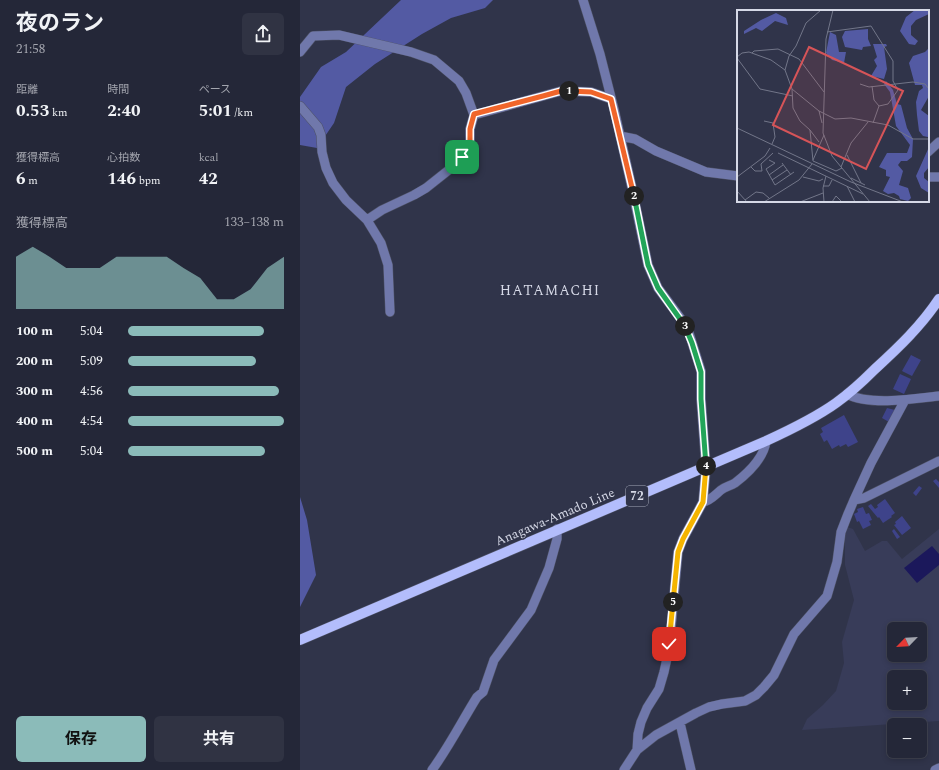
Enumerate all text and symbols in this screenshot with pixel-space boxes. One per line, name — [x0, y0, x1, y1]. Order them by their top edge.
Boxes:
text: 夜のラン — [16, 7, 104, 40]
inset map — [737, 10, 929, 202]
button: share — [242, 13, 284, 55]
text: 21:58 — [16, 39, 45, 59]
text: 距離 — [16, 81, 38, 98]
text: 時間 — [107, 81, 129, 98]
text: ペース — [199, 81, 231, 98]
pin: 1 — [559, 81, 579, 101]
text: 1 — [566, 82, 572, 99]
text: 0.53 — [16, 98, 49, 124]
text: 2:40 — [107, 98, 141, 124]
text: 5:01 — [199, 98, 232, 124]
text: km — [49, 104, 68, 121]
text: /km — [232, 104, 253, 121]
pin — [445, 140, 479, 174]
icon: arrive — [451, 146, 473, 168]
text: 獲得標高 — [16, 149, 60, 166]
text: 心拍数 — [107, 149, 140, 166]
text: kcal — [199, 149, 218, 166]
text: 6 — [16, 166, 26, 192]
text: 146 — [107, 166, 136, 192]
text: 42 — [199, 166, 218, 192]
text: m — [26, 172, 38, 189]
text: bpm — [136, 172, 161, 189]
pin: 2 — [624, 186, 644, 206]
text: 2 — [631, 187, 637, 204]
text: 133–138 m — [224, 212, 284, 232]
text: 獲得標高 — [16, 213, 68, 233]
district label: HATAMACHI — [500, 280, 600, 301]
pin: 3 — [675, 316, 695, 336]
text: 3 — [682, 317, 688, 334]
text: 100 m — [16, 321, 53, 341]
text: 5:04 — [80, 321, 103, 341]
text: 200 m — [16, 351, 53, 371]
text: 5:09 — [80, 351, 103, 371]
text: 300 m — [16, 381, 53, 401]
text: 4:56 — [80, 381, 103, 401]
text: 400 m — [16, 411, 53, 431]
text: 4:54 — [80, 411, 103, 431]
text: 500 m — [16, 441, 53, 461]
text: 5:04 — [80, 441, 103, 461]
pin: 4 — [696, 456, 716, 476]
text: 4 — [703, 457, 709, 474]
street label: Anagawa-Amado Line — [492, 483, 618, 551]
road number: 72 — [626, 486, 648, 506]
pin: 5 — [663, 592, 683, 612]
text: 5 — [670, 593, 676, 610]
north arrow — [887, 622, 927, 662]
map controls — [887, 622, 927, 758]
pin — [652, 627, 686, 661]
icon: check — [658, 633, 680, 655]
button: + — [887, 670, 927, 710]
button: 保存 — [16, 716, 146, 762]
button: 共有 — [154, 716, 284, 762]
button: − — [887, 718, 927, 758]

